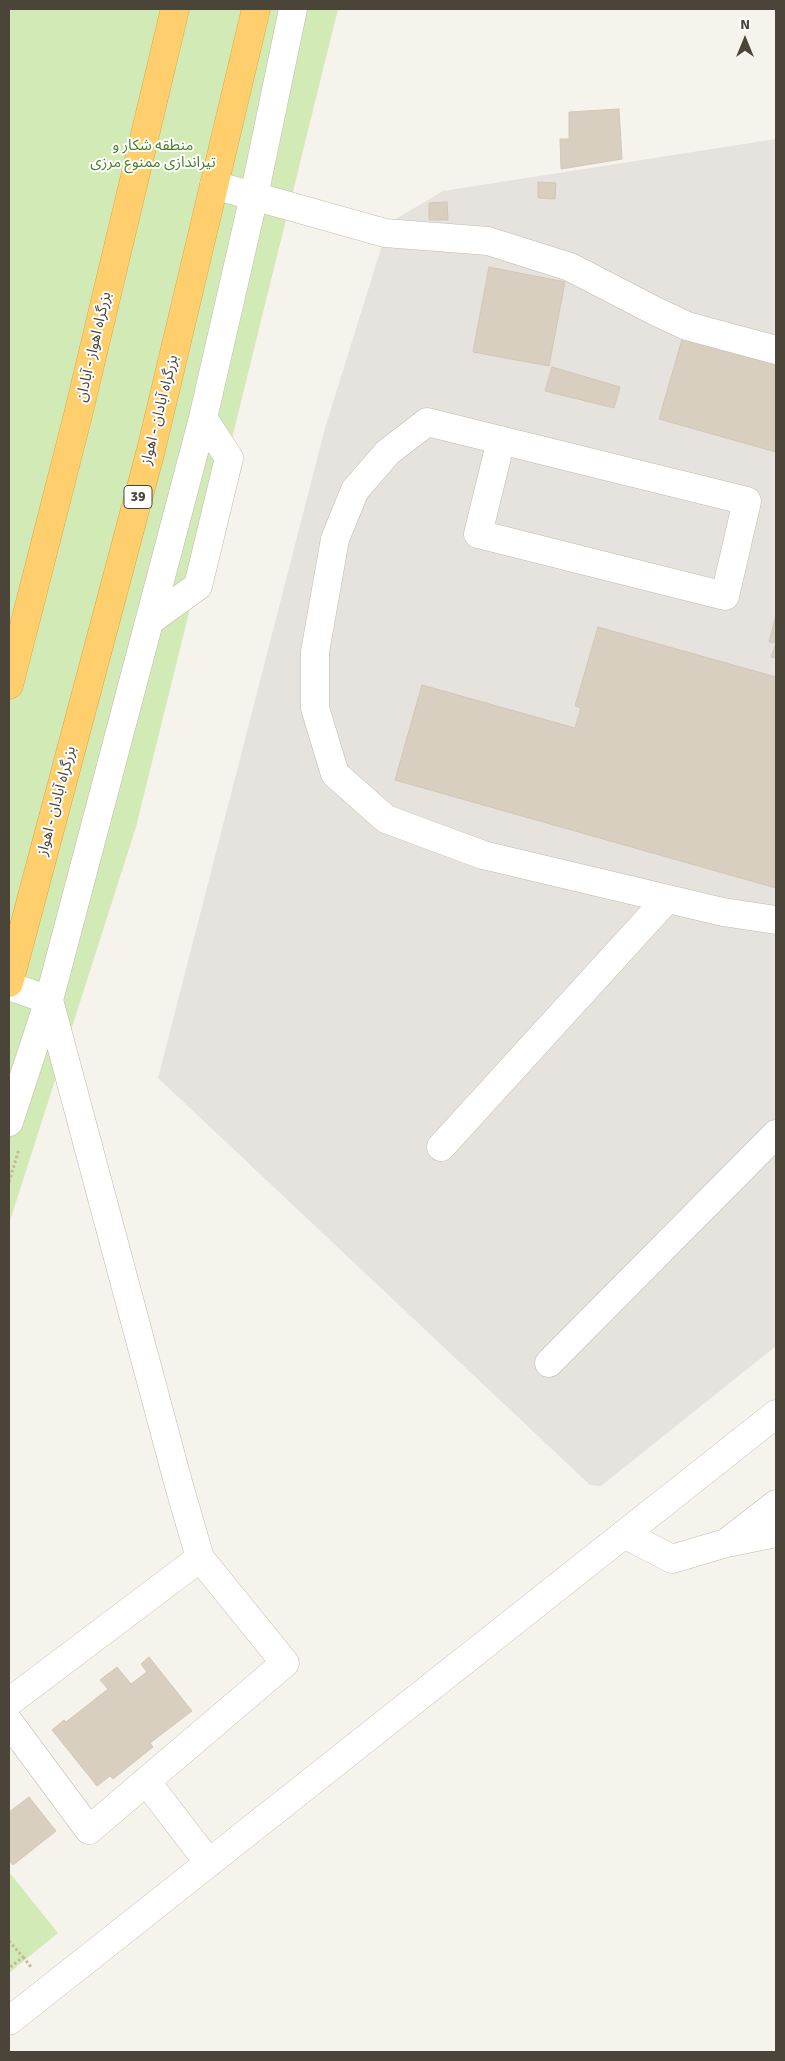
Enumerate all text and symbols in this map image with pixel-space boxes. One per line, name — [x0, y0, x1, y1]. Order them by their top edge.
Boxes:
north arrow — [720, 15, 770, 65]
text: N — [740, 16, 750, 33]
park label: منطقه شکار و تیراندازی ممنوع مرزی — [90, 137, 216, 172]
street label: بزرگراه اهواز - آبادان — [73, 290, 115, 404]
street label: بزرگراه آبادان - اهواز — [138, 353, 182, 467]
road number: 39 — [124, 486, 152, 508]
street label: بزرگراه آبادان - اهواز — [34, 744, 80, 858]

